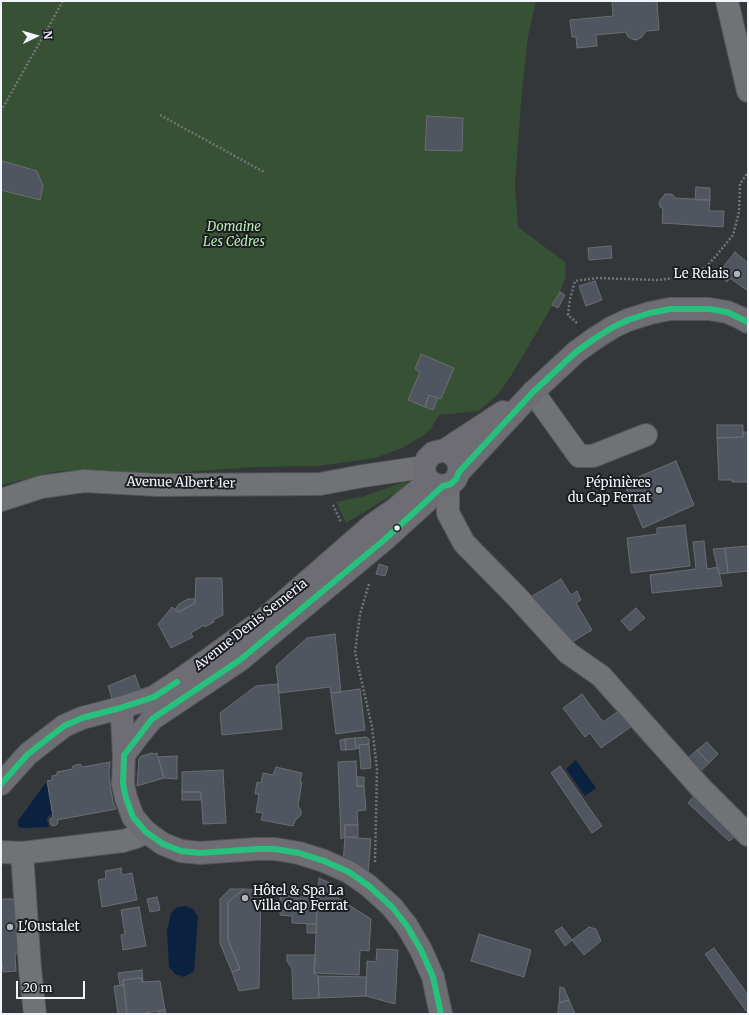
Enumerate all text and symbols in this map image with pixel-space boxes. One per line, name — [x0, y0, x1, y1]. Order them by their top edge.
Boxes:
north arrow — [16, 16, 56, 56]
text: N — [41, 30, 55, 40]
park label: Domaine Les Cèdres — [203, 219, 265, 250]
place label: Le Relais — [674, 266, 729, 282]
marker: Le Relais — [732, 269, 742, 279]
street label: Avenue Albert 1er — [126, 474, 236, 492]
place label: Pépinières du Cap Ferrat — [568, 475, 651, 506]
marker: Pépinières du Cap Ferrat — [654, 485, 664, 495]
unlabelled marker — [392, 523, 402, 533]
street label: Avenue Denis Semeria — [191, 576, 311, 674]
place label: Hôtel & Spa La Villa Cap Ferrat — [253, 883, 348, 914]
marker: Hôtel & Spa La Villa Cap Ferrat — [240, 893, 250, 903]
place label: L'Oustalet — [18, 919, 80, 935]
marker: L'Oustalet — [5, 922, 15, 932]
scale bar — [18, 973, 87, 999]
text: 20 m — [23, 980, 52, 995]

